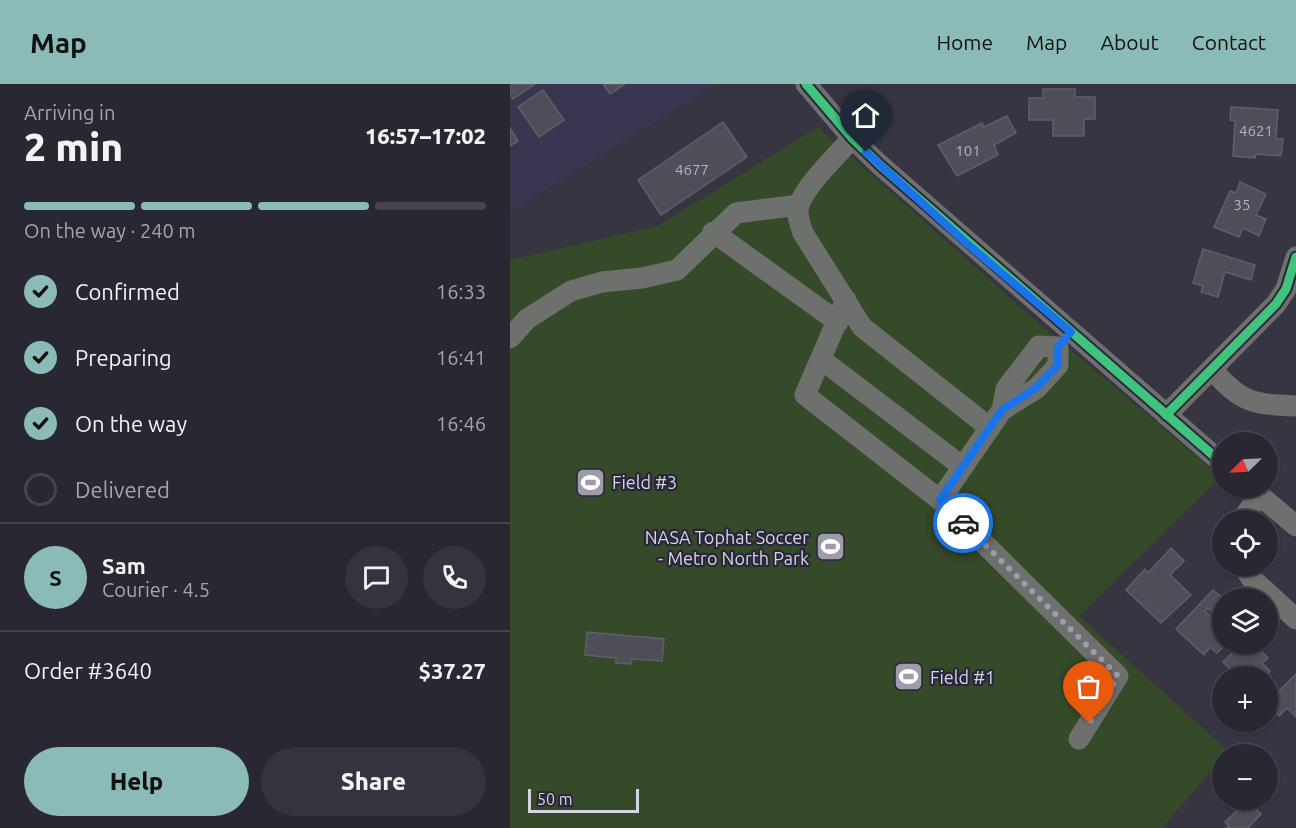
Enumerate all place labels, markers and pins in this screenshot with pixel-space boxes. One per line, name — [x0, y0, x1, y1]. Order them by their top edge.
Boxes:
pin — [840, 90, 891, 152]
sports icon: Field #3 — [575, 466, 607, 498]
place label: Field #3 — [612, 472, 677, 492]
place label: NASA Tophat Soccer - Metro North Park — [645, 527, 809, 568]
sports icon: NASA Tophat Soccer - Metro North Park — [814, 531, 846, 563]
sports icon: Field #1 — [893, 661, 925, 693]
pin — [1063, 661, 1114, 723]
place label: Field #1 — [930, 667, 995, 687]

